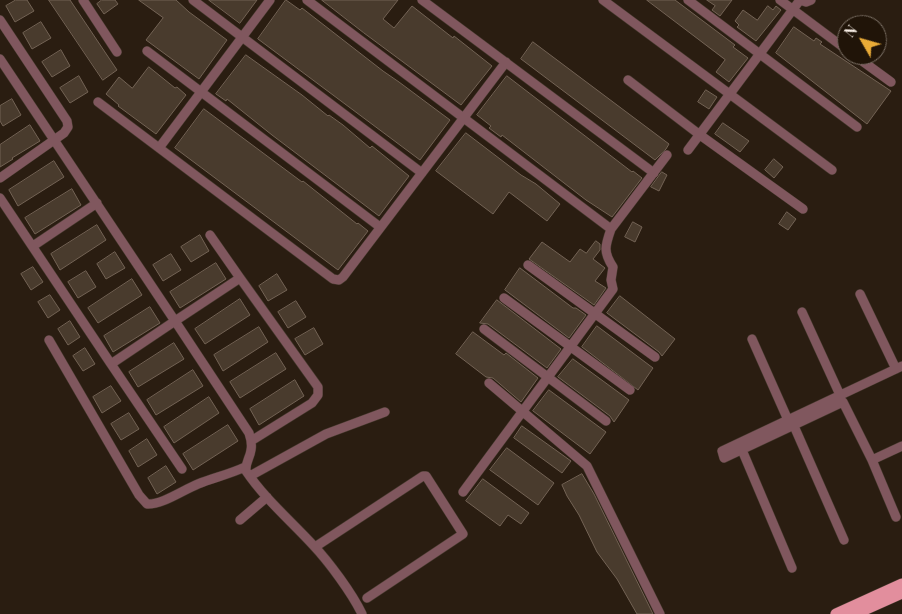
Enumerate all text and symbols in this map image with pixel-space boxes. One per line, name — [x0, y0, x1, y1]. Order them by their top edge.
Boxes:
north arrow — [837, 15, 887, 65]
text: N — [840, 21, 861, 41]

